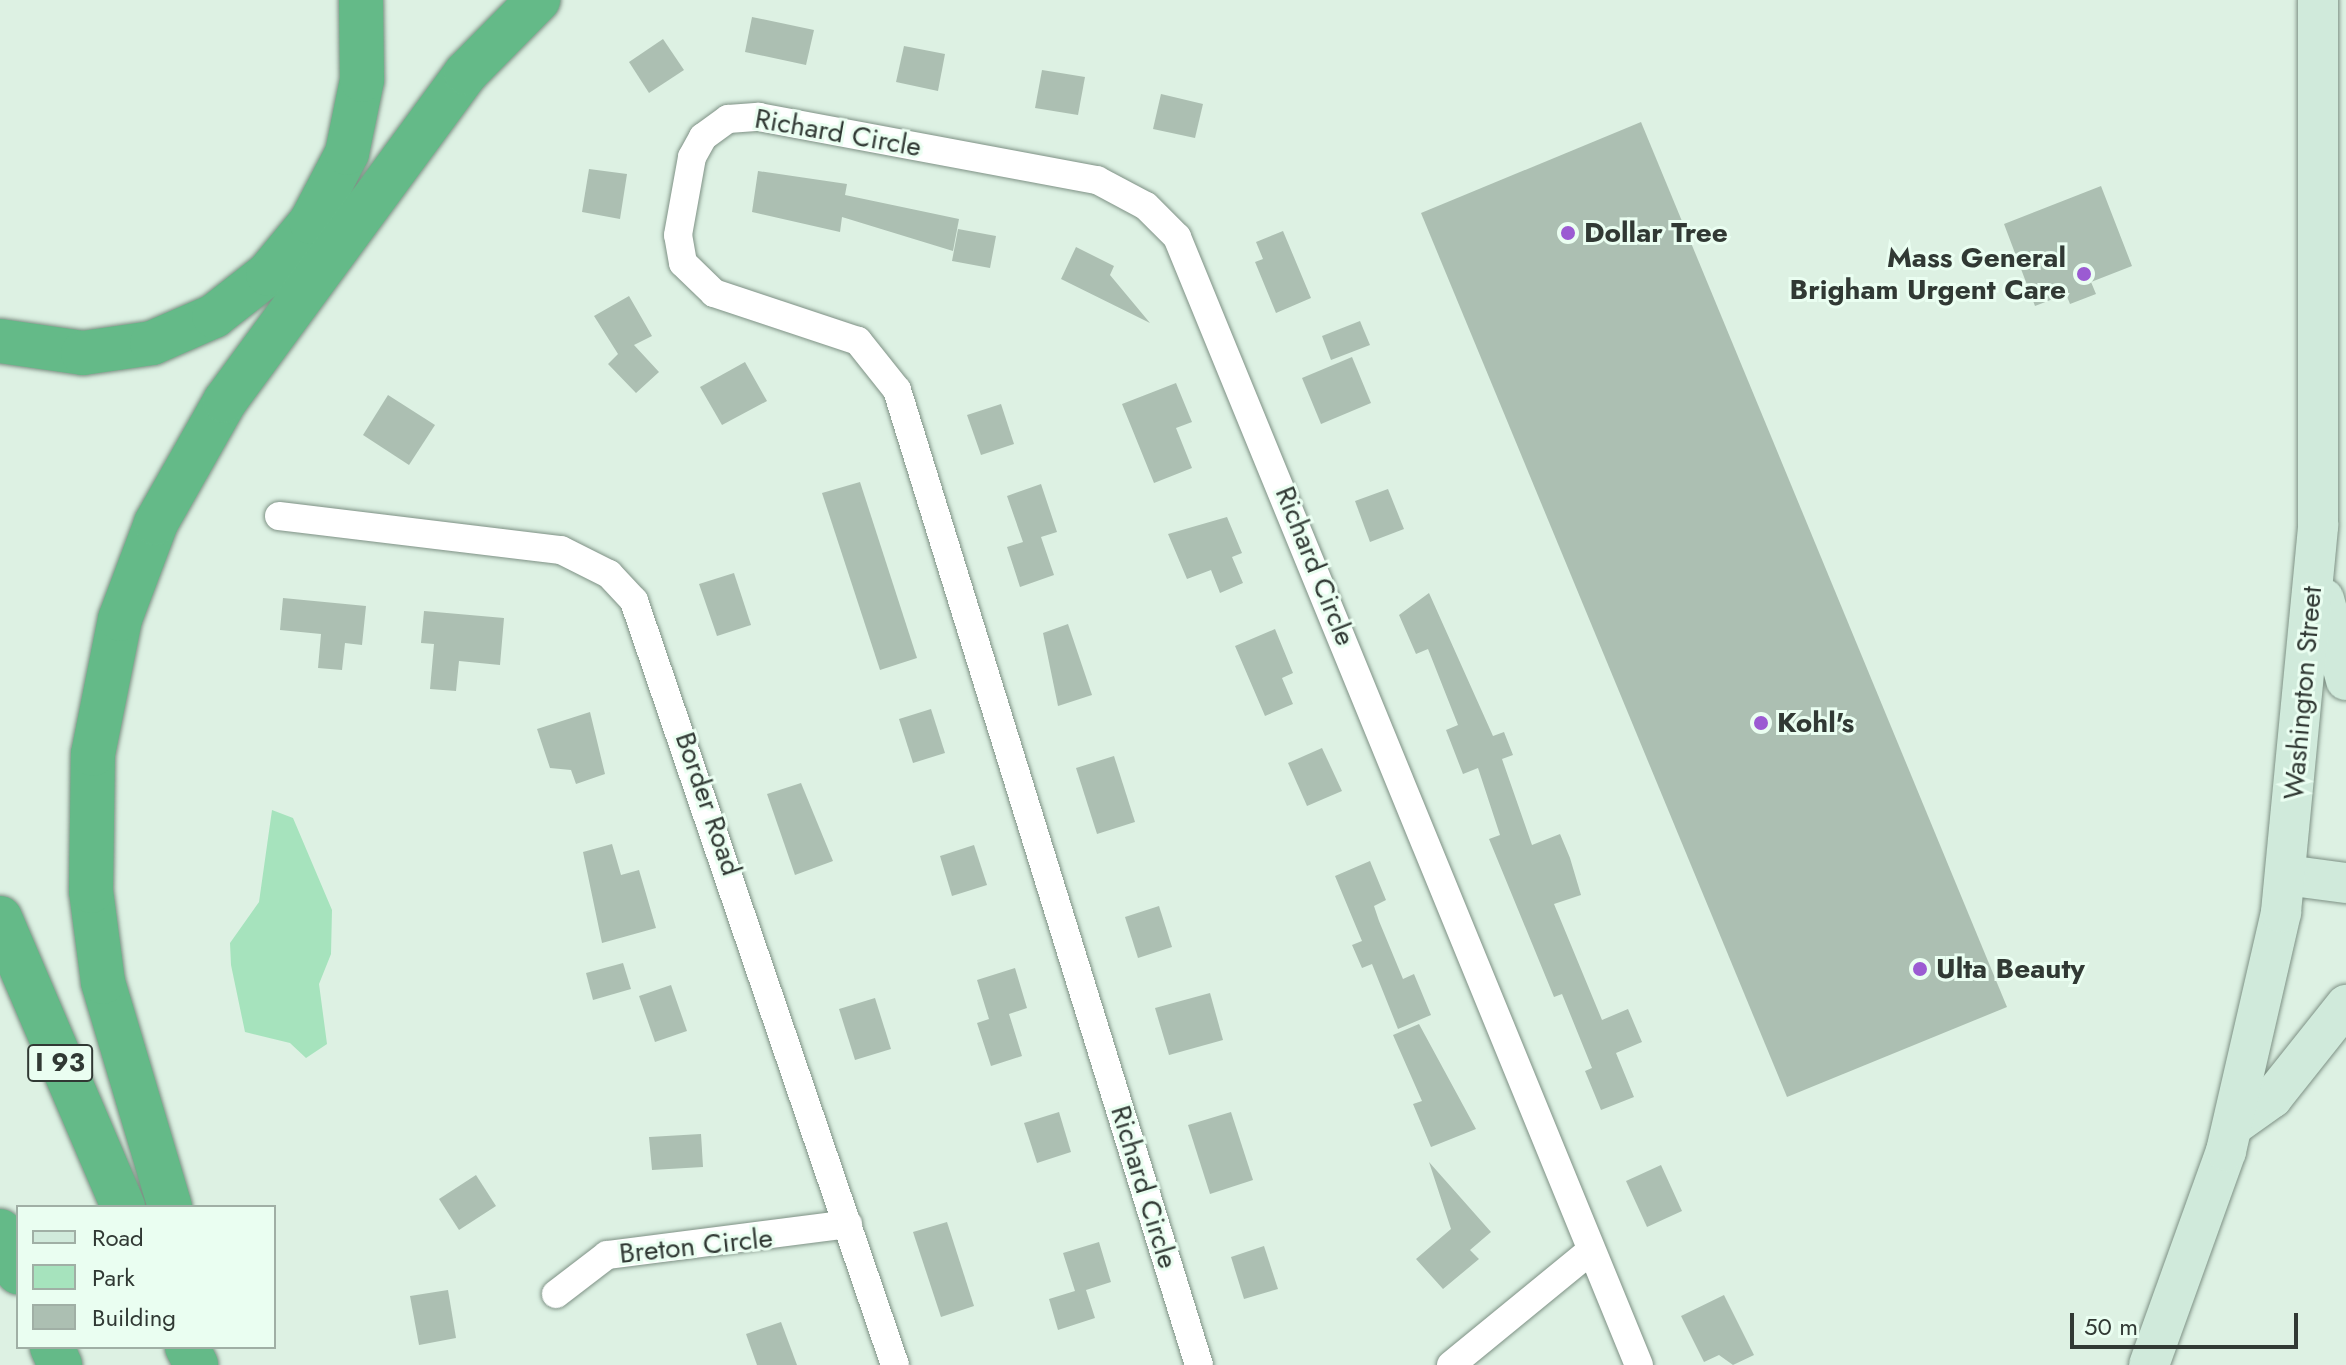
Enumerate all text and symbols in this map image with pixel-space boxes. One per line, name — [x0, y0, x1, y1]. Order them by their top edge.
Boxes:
street label: Richard Circle — [752, 102, 924, 164]
place label: Dollar Tree — [1584, 216, 1728, 250]
marker: Dollar Tree — [1559, 224, 1577, 242]
place label: Mass General Brigham Urgent Care — [1790, 241, 2066, 307]
marker: Mass General Brigham Urgent Care — [2073, 263, 2095, 285]
street label: Richard Circle — [1268, 482, 1362, 650]
street label: Washington Street — [2277, 585, 2329, 801]
place label: Kohl's — [1777, 706, 1854, 740]
marker: Kohl's — [1752, 714, 1770, 732]
street label: Border Road — [668, 728, 748, 880]
place label: Ulta Beauty — [1936, 952, 2085, 986]
marker: Ulta Beauty — [1911, 960, 1929, 978]
road number: I 93 — [26, 1041, 94, 1085]
street label: Richard Circle — [1103, 1102, 1185, 1272]
legend — [16, 1205, 276, 1349]
text: Road — [92, 1220, 144, 1255]
street label: Breton Circle — [618, 1221, 774, 1271]
text: Park — [92, 1260, 135, 1295]
scale bar — [2074, 1297, 2302, 1347]
text: Building — [92, 1300, 176, 1335]
text: 50 m — [2084, 1309, 2138, 1344]

